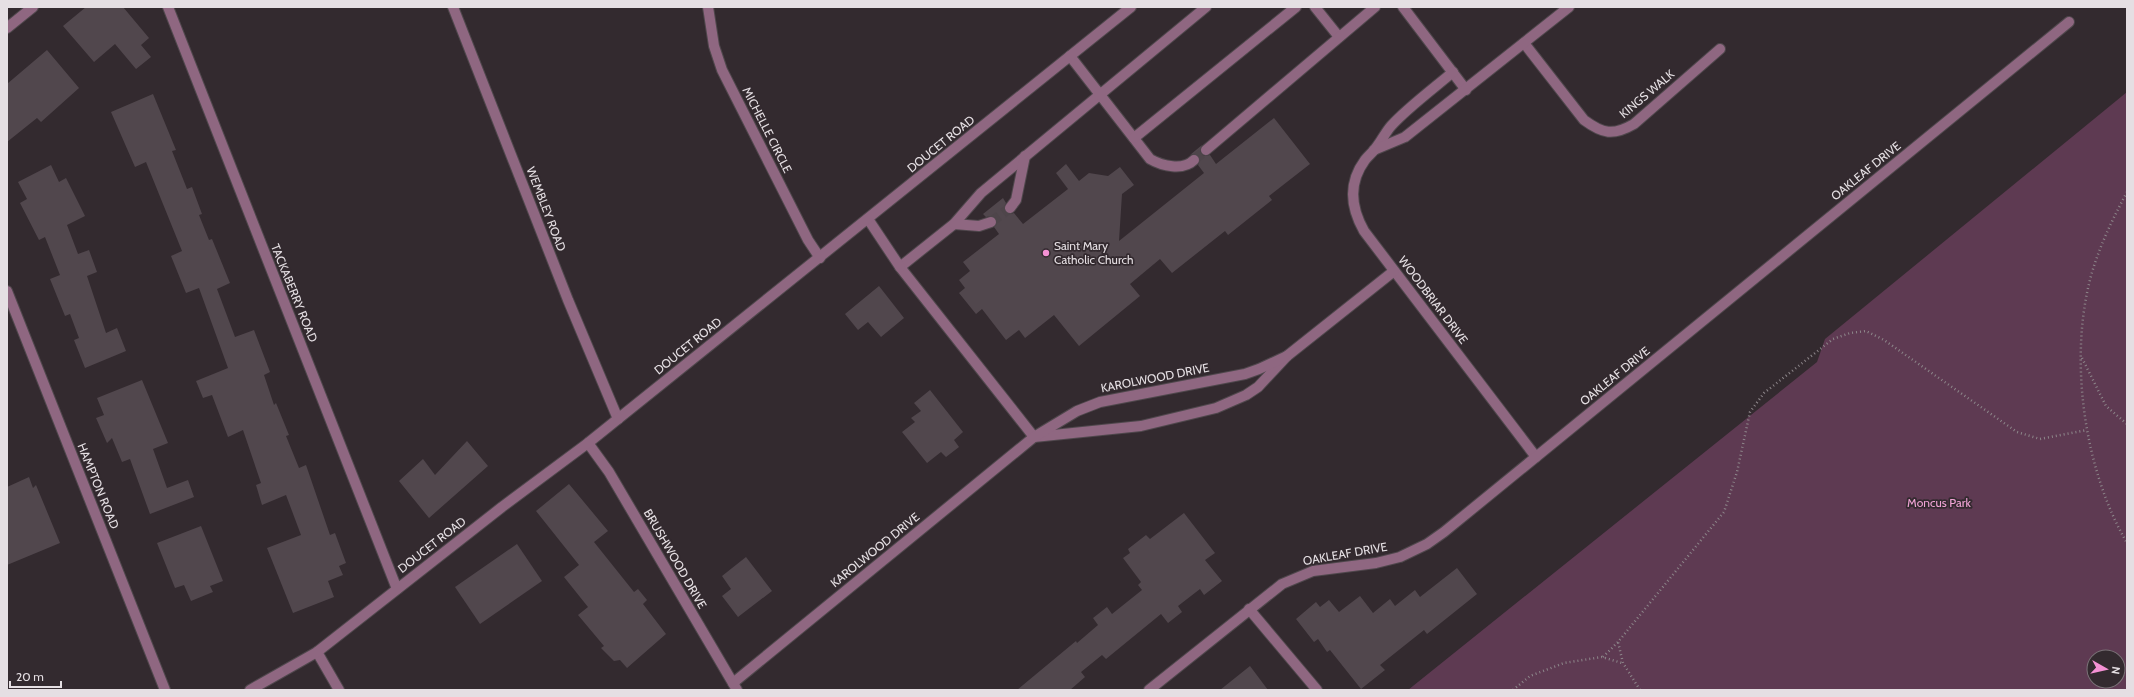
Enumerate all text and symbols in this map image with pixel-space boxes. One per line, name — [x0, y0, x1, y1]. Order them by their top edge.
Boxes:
street label: KINGS WALK — [1616, 66, 1677, 121]
street label: MICHELLE CIRCLE — [739, 84, 796, 176]
street label: DOUCET ROAD — [904, 112, 978, 175]
street label: OAKLEAF DRIVE — [1828, 138, 1904, 203]
street label: WEMBLEY ROAD — [523, 164, 570, 254]
place label: Saint Mary Catholic Church — [1054, 238, 1133, 267]
street label: TACKABERRY ROAD — [268, 241, 321, 344]
marker: Saint Mary Catholic Church — [1041, 248, 1051, 258]
street label: WOODBRIAR DRIVE — [1395, 253, 1472, 347]
street label: DOUCET ROAD — [651, 314, 725, 377]
street label: OAKLEAF DRIVE — [1577, 343, 1653, 408]
street label: KAROLWOOD DRIVE — [1099, 360, 1211, 395]
street label: HAMPTON ROAD — [74, 441, 123, 531]
park label: Moncus Park — [1907, 495, 1972, 510]
street label: BRUSHWOOD DRIVE — [641, 506, 710, 612]
street label: KAROLWOOD DRIVE — [827, 509, 922, 590]
street label: DOUCET ROAD — [395, 513, 469, 576]
street label: OAKLEAF DRIVE — [1302, 539, 1389, 568]
north arrow — [2086, 649, 2126, 689]
scale bar — [10, 663, 61, 689]
text: N — [2108, 666, 2123, 675]
text: 20 m — [16, 669, 44, 684]

